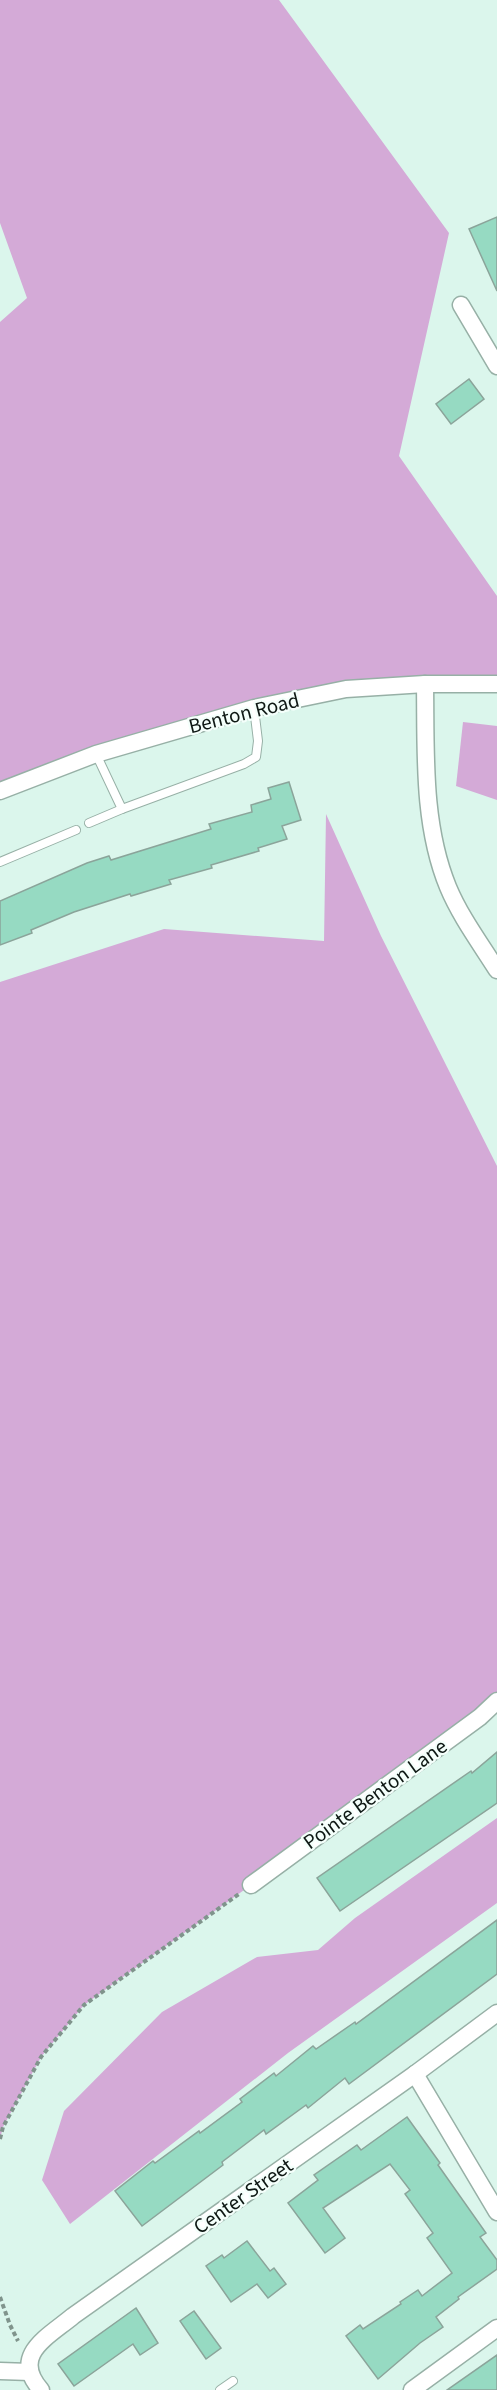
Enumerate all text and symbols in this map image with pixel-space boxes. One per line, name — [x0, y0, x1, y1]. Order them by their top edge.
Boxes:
street label: Benton Road — [185, 685, 303, 741]
street label: Pointe Benton Lane — [297, 1731, 453, 1857]
street label: Center Street — [187, 2151, 299, 2241]

